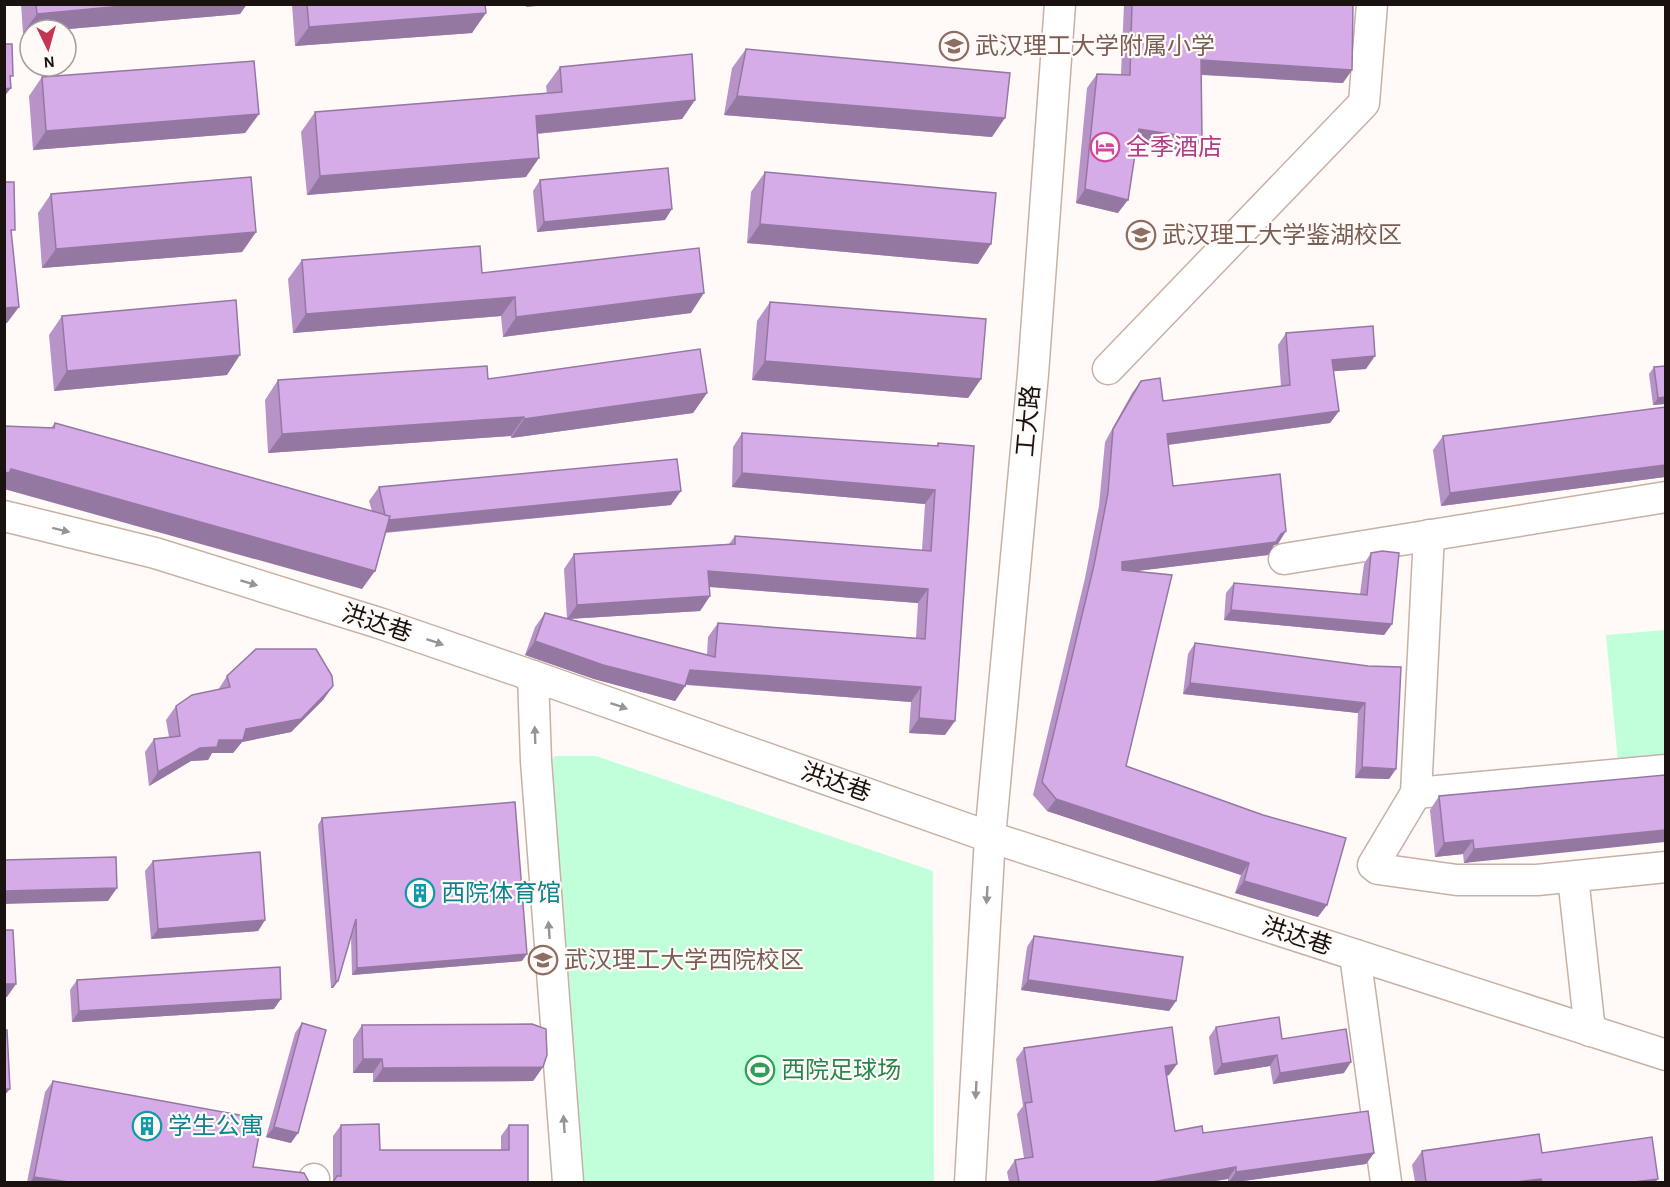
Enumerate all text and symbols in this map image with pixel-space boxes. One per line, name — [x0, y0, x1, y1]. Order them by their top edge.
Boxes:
north arrow — [18, 18, 78, 78]
school or university icon: 武汉理工大学附属小学 — [938, 30, 970, 62]
place label: 武汉理工大学附属小学 — [975, 33, 1215, 59]
text: N — [43, 53, 55, 70]
hotel icon: 全季酒店 — [1089, 131, 1121, 163]
place label: 全季酒店 — [1126, 134, 1222, 160]
school or university icon: 武汉理工大学鉴湖校区 — [1125, 219, 1157, 251]
place label: 武汉理工大学鉴湖校区 — [1162, 222, 1402, 248]
street label: 工大路 — [1012, 384, 1044, 458]
one-way arrow — [52, 526, 70, 536]
one-way arrow — [240, 579, 258, 588]
street label: 洪达巷 — [339, 600, 415, 646]
one-way arrow — [426, 638, 444, 648]
one-way arrow — [610, 701, 628, 711]
one-way arrow — [530, 726, 540, 745]
street label: 洪达巷 — [798, 758, 874, 806]
building icon: 西院体育馆 — [404, 877, 436, 909]
place label: 西院体育馆 — [441, 880, 561, 906]
one-way arrow — [982, 885, 991, 904]
street label: 洪达巷 — [1259, 913, 1335, 959]
one-way arrow — [544, 920, 554, 939]
school or university icon: 武汉理工大学西院校区 — [527, 944, 559, 976]
place label: 武汉理工大学西院校区 — [564, 947, 804, 973]
sports icon: 西院足球场 — [744, 1054, 776, 1086]
place label: 西院足球场 — [781, 1057, 901, 1083]
one-way arrow — [972, 1080, 981, 1099]
building icon: 学生公寓 — [131, 1110, 163, 1142]
place label: 学生公寓 — [168, 1113, 264, 1139]
one-way arrow — [559, 1115, 568, 1134]

